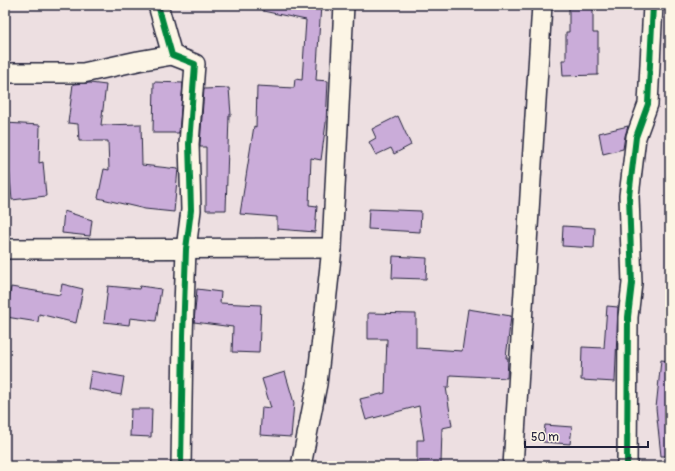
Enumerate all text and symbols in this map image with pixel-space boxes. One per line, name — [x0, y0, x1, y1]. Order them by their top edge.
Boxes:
scale bar — [525, 423, 648, 449]
text: 50 m — [531, 430, 559, 445]

